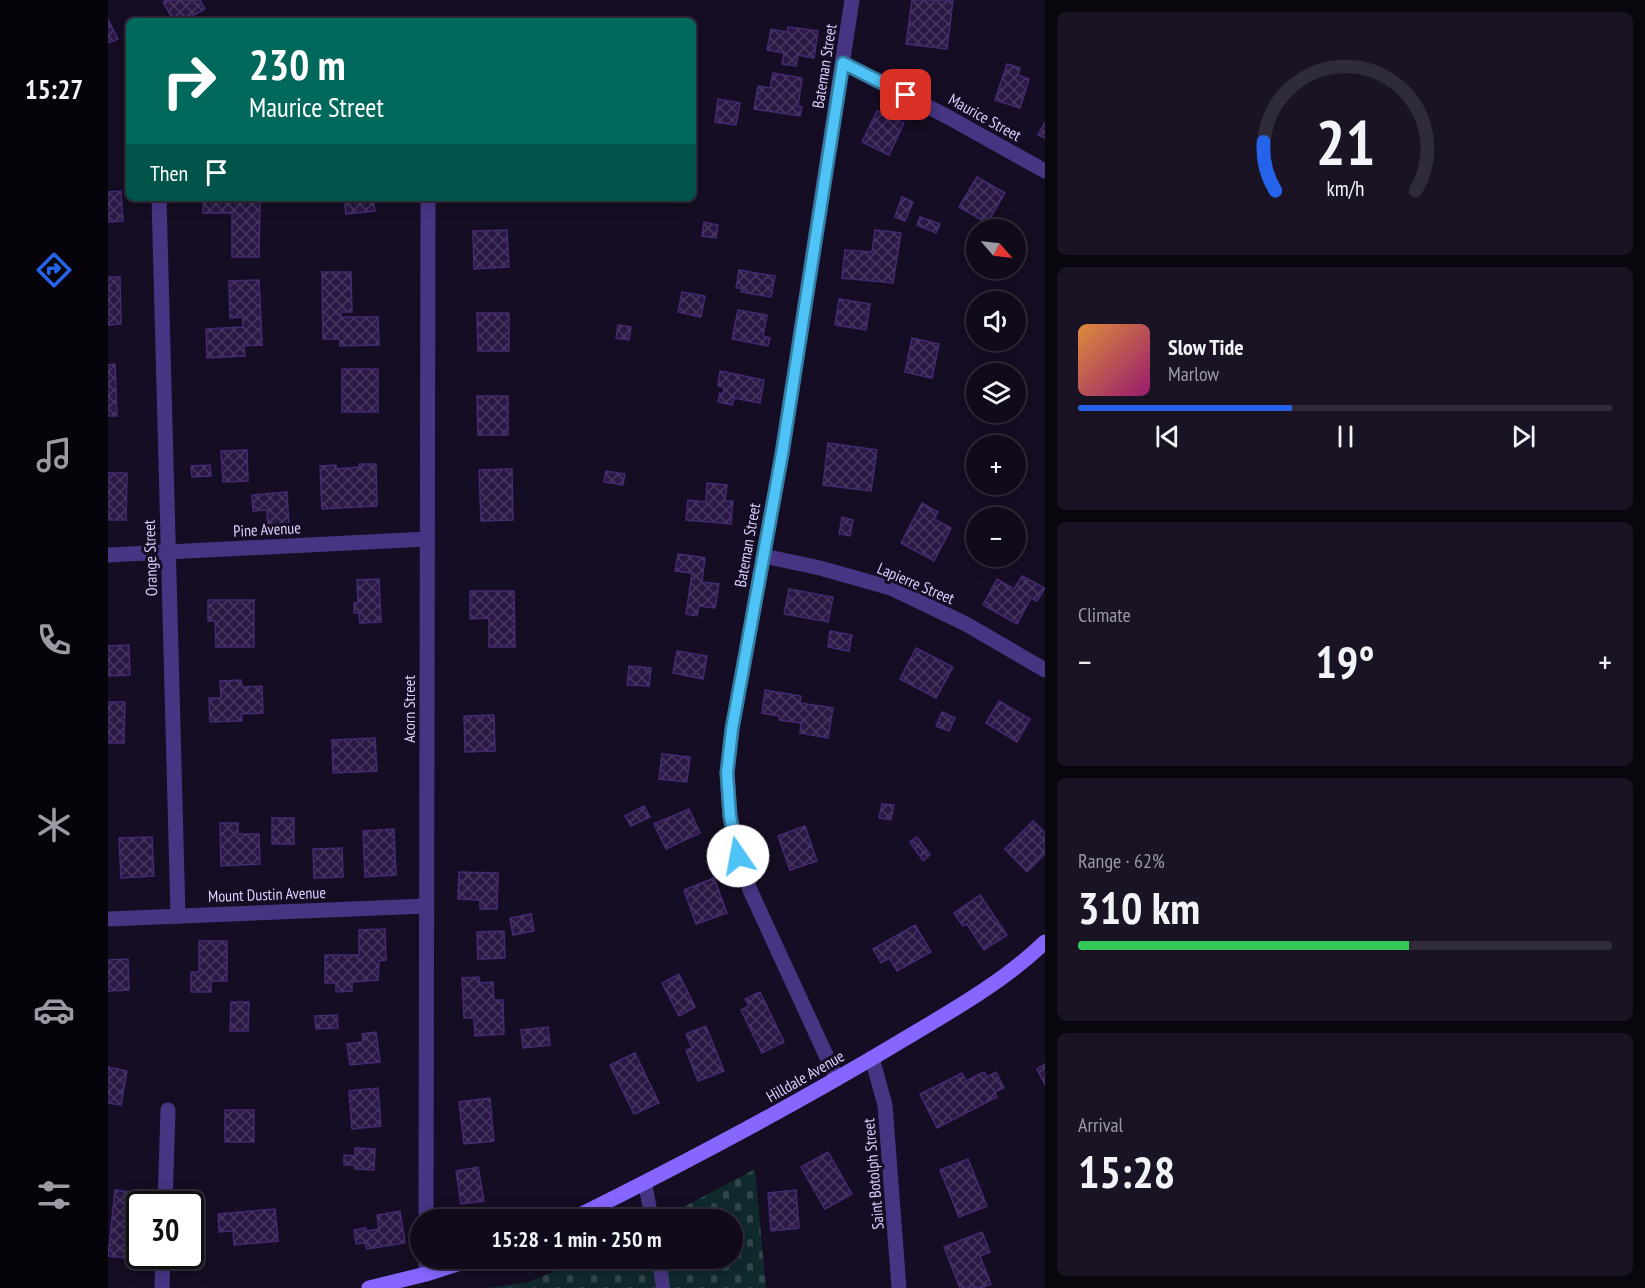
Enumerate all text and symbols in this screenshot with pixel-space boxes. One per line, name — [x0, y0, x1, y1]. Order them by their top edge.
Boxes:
street label: Bateman Street — [807, 22, 841, 110]
text: 230 m — [249, 37, 346, 92]
icon: right — [150, 42, 228, 120]
pin — [880, 69, 931, 120]
text: 15:27 — [25, 72, 83, 106]
icon: arrive — [889, 78, 922, 111]
street label: Maurice Street — [945, 89, 1025, 145]
text: Maurice Street — [249, 90, 384, 124]
text: 21 — [1315, 101, 1375, 182]
icon: arrive — [200, 156, 233, 189]
text: Then — [150, 159, 188, 187]
text: km/h — [1326, 174, 1364, 202]
north arrow — [966, 219, 1026, 279]
map controls — [966, 219, 1026, 567]
icon: directions — [33, 249, 75, 291]
button: sound — [966, 291, 1026, 351]
text: Slow Tide — [1168, 333, 1244, 361]
text: Marlow — [1168, 361, 1219, 387]
button: layers — [966, 363, 1026, 423]
icon: previous — [1151, 420, 1184, 453]
icon: pause — [1329, 420, 1362, 453]
icon: next — [1507, 420, 1540, 453]
icon: music — [33, 434, 75, 476]
button: + — [966, 435, 1026, 495]
street label: Bateman Street — [730, 501, 764, 589]
button: − — [966, 507, 1026, 567]
street label: Pine Avenue — [233, 517, 301, 541]
street label: Orange Street — [139, 519, 161, 597]
street label: Lapierre Street — [874, 558, 958, 608]
text: Climate — [1078, 602, 1131, 628]
icon: phone — [33, 619, 75, 661]
text: 19° — [1315, 632, 1375, 690]
text: − — [1078, 640, 1092, 683]
text: + — [1598, 640, 1612, 683]
street label: Acorn Street — [399, 675, 419, 743]
icon: climate — [33, 804, 75, 846]
position arrow — [706, 824, 770, 888]
text: Range · 62% — [1078, 848, 1165, 874]
text: 310 km — [1078, 878, 1200, 936]
street label: Mount Dustin Avenue — [208, 882, 326, 906]
icon: car — [33, 989, 75, 1031]
street label: Hilldale Avenue — [763, 1046, 847, 1106]
text: Arrival — [1078, 1112, 1123, 1138]
street label: Saint Botolph Street — [858, 1117, 888, 1230]
text: 15:28 — [1078, 1142, 1175, 1200]
icon: filters — [33, 1174, 75, 1216]
speed limit sign: 30 — [126, 1191, 204, 1269]
text: 15:28 · 1 min · 250 m — [491, 1225, 662, 1253]

